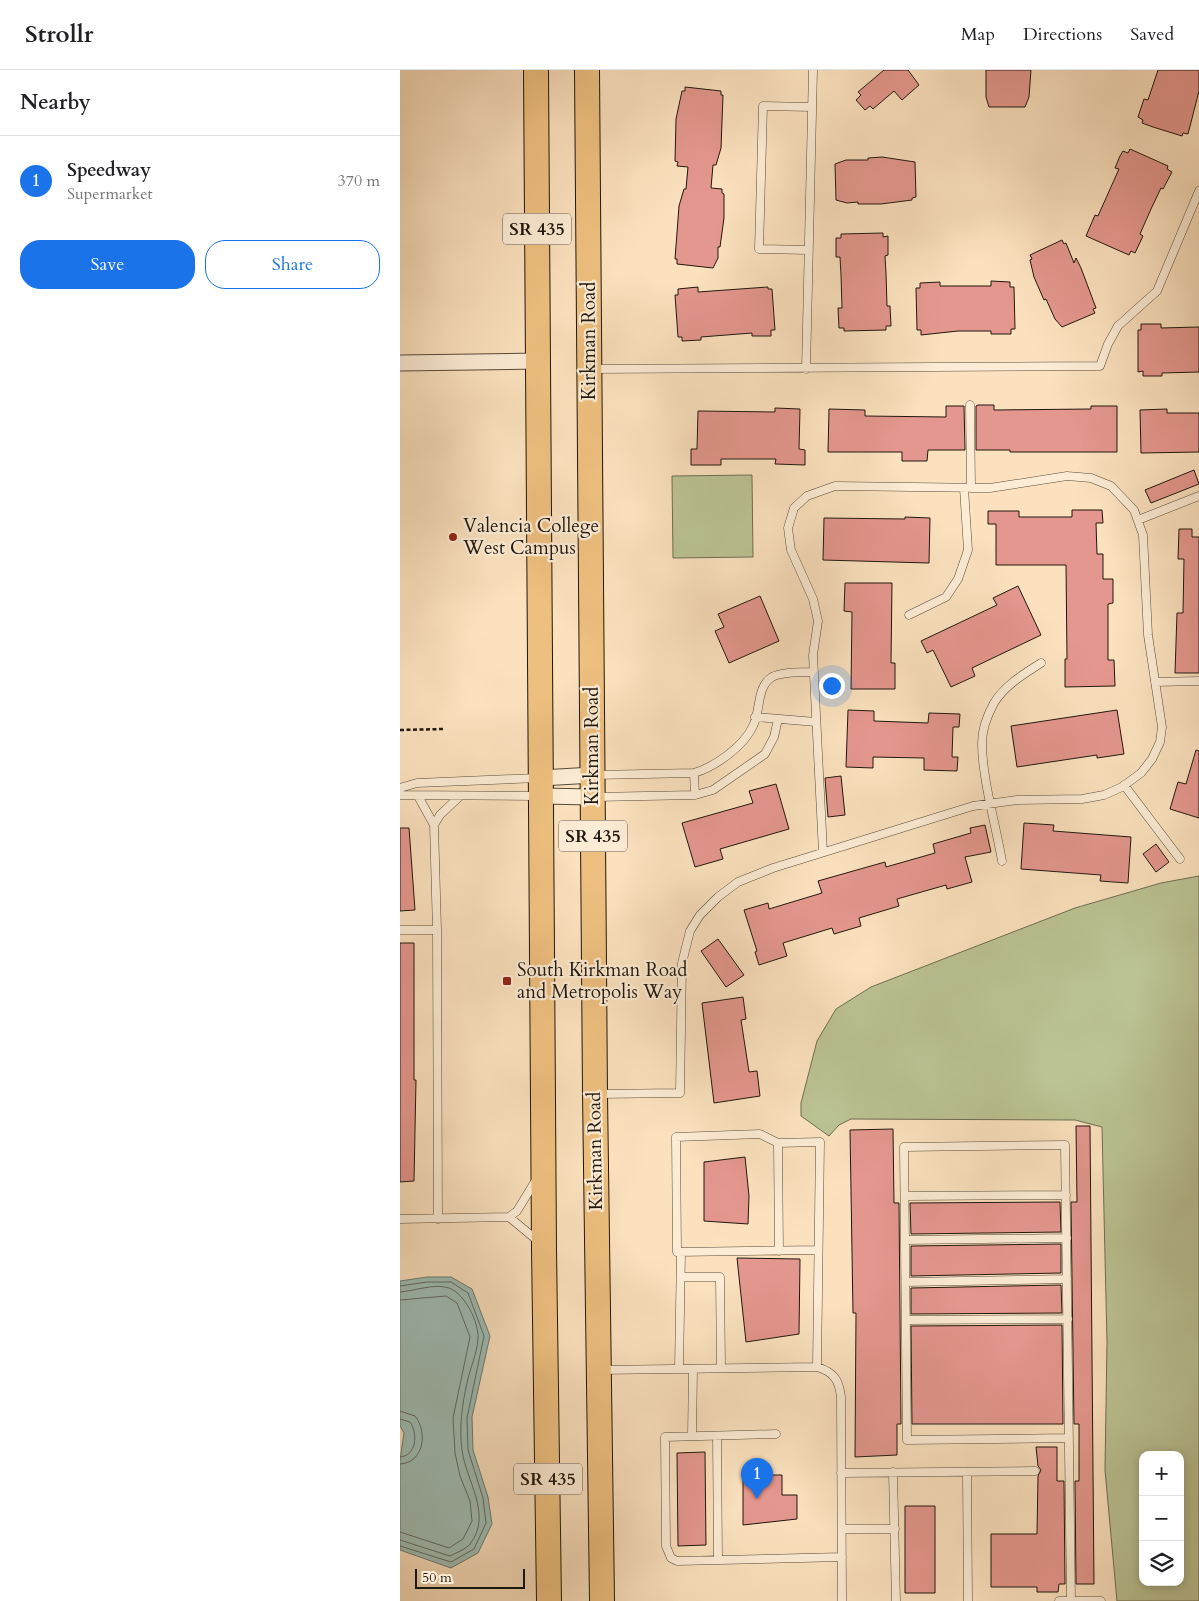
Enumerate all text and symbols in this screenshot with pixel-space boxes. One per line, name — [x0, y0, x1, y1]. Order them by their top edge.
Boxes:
text: Strollr — [25, 18, 93, 51]
text: Map — [961, 22, 995, 47]
text: Directions — [1023, 22, 1102, 47]
text: Saved — [1130, 22, 1174, 47]
text: Nearby — [20, 88, 91, 117]
text: Speedway — [67, 157, 151, 183]
text: 1 — [32, 170, 40, 192]
text: 370 m — [338, 170, 380, 192]
text: Supermarket — [67, 183, 153, 205]
road number: SR 435 — [503, 214, 571, 244]
button: Save — [20, 240, 195, 289]
button: Share — [205, 240, 380, 289]
street label: Kirkman Road — [576, 282, 602, 400]
place label: Valencia College West Campus — [462, 513, 599, 561]
marker: Valencia College West Campus — [447, 531, 459, 543]
your location — [819, 673, 845, 699]
street label: Kirkman Road — [579, 687, 605, 805]
road number: SR 435 — [559, 820, 627, 851]
place label: South Kirkman Road and Metropolis Way — [517, 957, 687, 1005]
marker: South Kirkman Road and Metropolis Way — [501, 975, 513, 987]
street label: Kirkman Road — [581, 1092, 609, 1210]
map controls — [1139, 1451, 1184, 1586]
button: + — [1139, 1451, 1184, 1496]
pin: 1 — [741, 1458, 773, 1499]
road number: SR 435 — [514, 1464, 582, 1495]
button: − — [1139, 1496, 1184, 1541]
button: layers — [1139, 1541, 1184, 1586]
scale bar — [415, 1566, 525, 1589]
text: 50 m — [422, 1568, 452, 1587]

